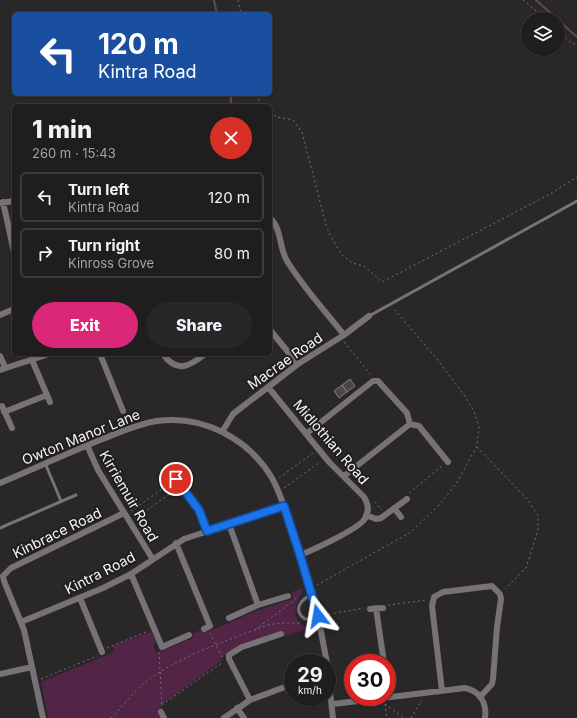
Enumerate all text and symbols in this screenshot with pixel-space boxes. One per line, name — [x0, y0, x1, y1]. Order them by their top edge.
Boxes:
map controls — [521, 12, 565, 56]
button: layers — [521, 12, 565, 56]
text: 120 m — [98, 27, 179, 61]
icon: left — [32, 28, 84, 80]
text: Kintra Road — [98, 61, 197, 82]
text: 1 min — [32, 115, 92, 144]
button: close — [210, 117, 252, 159]
text: 260 m · 15:43 — [32, 145, 116, 161]
text: Turn left — [68, 180, 129, 199]
icon: left — [34, 186, 56, 208]
text: 120 m — [208, 188, 250, 207]
text: Kintra Road — [68, 199, 139, 215]
text: Turn right — [68, 236, 140, 255]
icon: right — [34, 242, 56, 264]
text: 80 m — [214, 244, 250, 263]
text: Kinross Grove — [68, 255, 154, 271]
button: Exit — [32, 302, 138, 348]
button: Share — [146, 302, 252, 348]
street label: Macrae Road — [244, 329, 325, 393]
street label: Midlothian Road — [290, 396, 373, 487]
street label: Owton Manor Lane — [19, 405, 142, 468]
street label: Kirriemuir Road — [96, 447, 162, 544]
pin — [159, 462, 193, 496]
icon: arrive — [165, 468, 187, 490]
street label: Kinbrace Road — [10, 504, 104, 561]
street label: Kintra Road — [62, 548, 138, 598]
position arrow — [297, 595, 339, 637]
speed limit sign: 30 — [344, 654, 396, 706]
text: 29 — [297, 663, 323, 687]
text: km/h — [298, 684, 322, 696]

